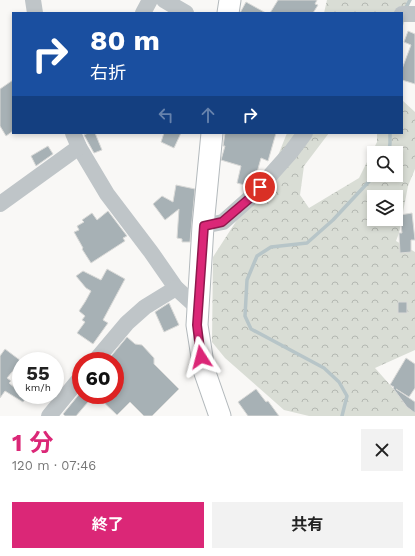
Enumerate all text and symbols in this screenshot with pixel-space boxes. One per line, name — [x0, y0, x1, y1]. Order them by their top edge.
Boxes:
text: 80 m — [90, 24, 160, 57]
icon: right — [24, 28, 76, 80]
text: 右折 — [90, 62, 126, 83]
icon: left — [155, 104, 177, 126]
icon: ahead — [197, 104, 219, 126]
icon: right — [239, 104, 261, 126]
map controls — [367, 146, 403, 226]
button: search — [367, 146, 403, 182]
pin — [243, 170, 277, 204]
icon: arrive — [249, 176, 271, 198]
button: layers — [367, 190, 403, 226]
position arrow — [180, 336, 222, 378]
speed limit sign: 60 — [72, 352, 124, 404]
text: 55 — [26, 361, 50, 385]
text: km/h — [25, 382, 51, 393]
text: 1 分 — [12, 429, 53, 457]
button: close — [361, 429, 403, 471]
text: 120 m · 07:46 — [12, 458, 96, 473]
button: 終了 — [12, 502, 204, 548]
button: 共有 — [212, 502, 403, 548]

